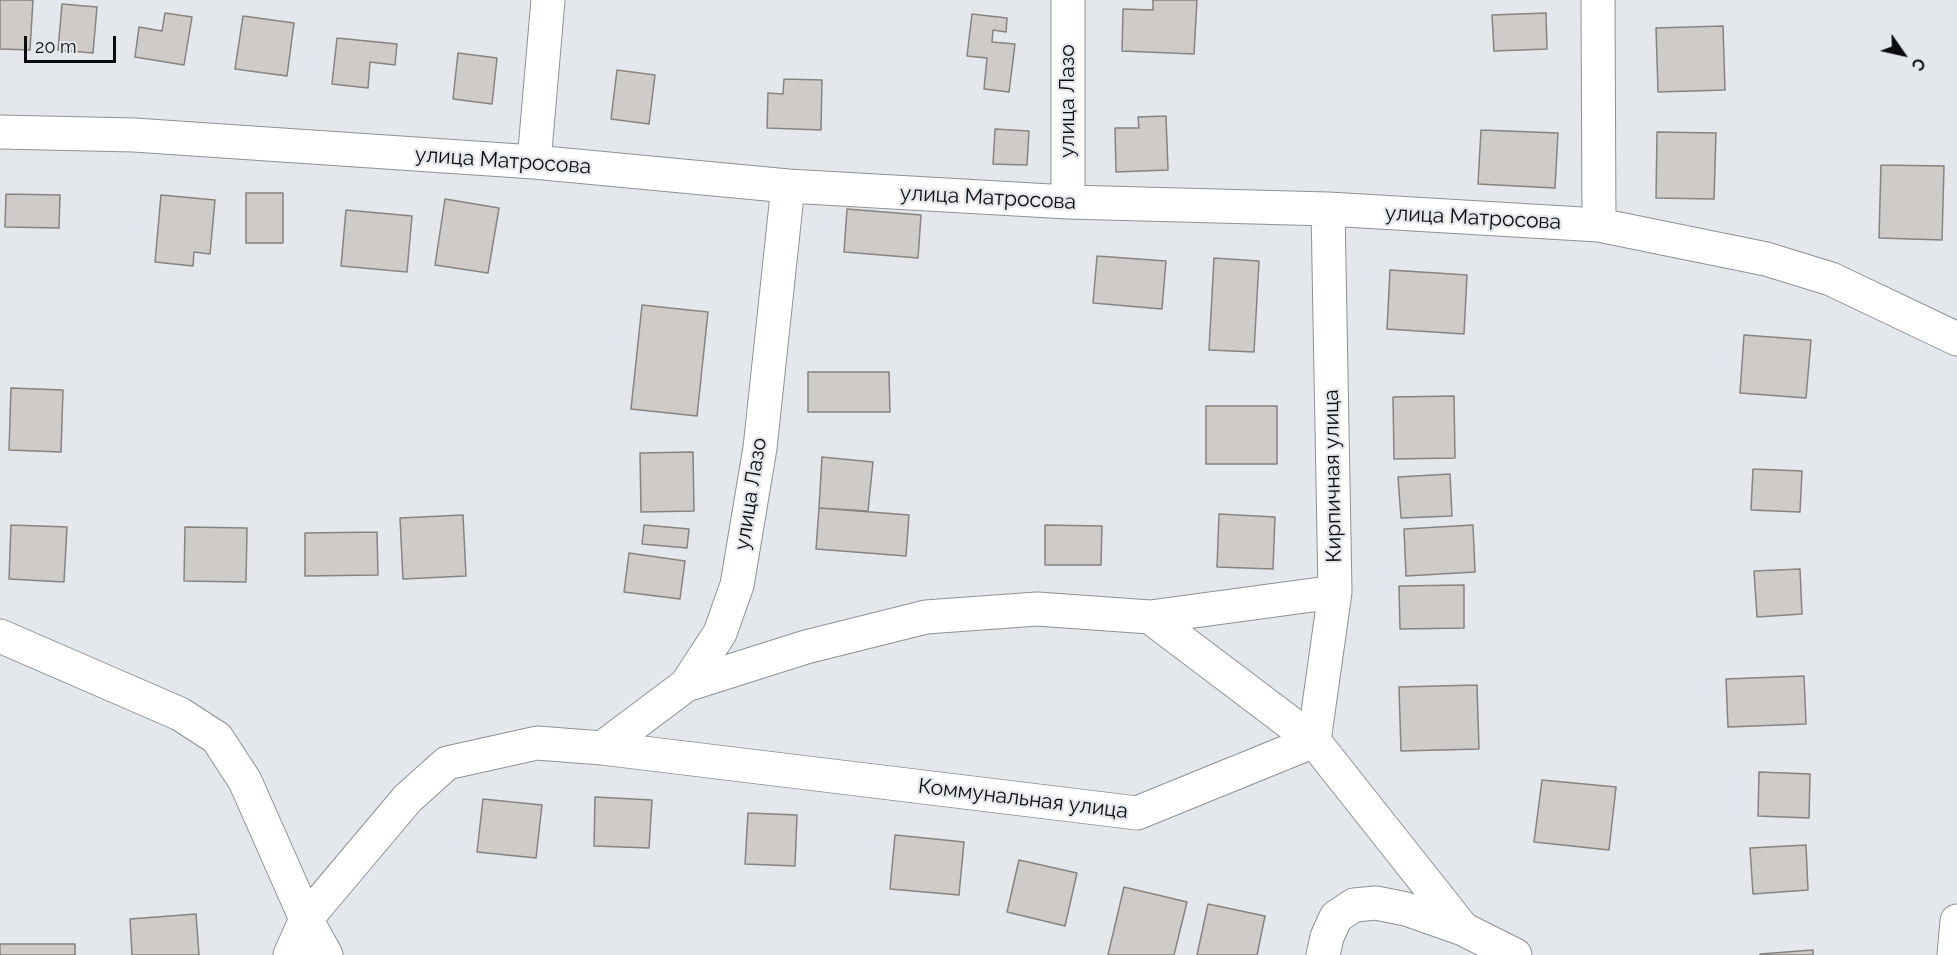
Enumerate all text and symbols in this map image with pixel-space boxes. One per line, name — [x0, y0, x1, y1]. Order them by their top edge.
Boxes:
scale bar — [27, 24, 118, 62]
north arrow — [1873, 24, 1933, 84]
text: 20 m — [35, 36, 77, 57]
street label: улица Лазо — [1055, 44, 1081, 158]
text: С — [1907, 54, 1929, 74]
street label: улица Матросова — [414, 142, 592, 180]
street label: улица Матросова — [899, 181, 1077, 215]
street label: улица Матросова — [1384, 201, 1562, 235]
street label: Кирпичная улица — [1319, 389, 1347, 563]
street label: улица Лазо — [730, 436, 772, 552]
street label: Коммунальная улица — [917, 774, 1129, 824]

